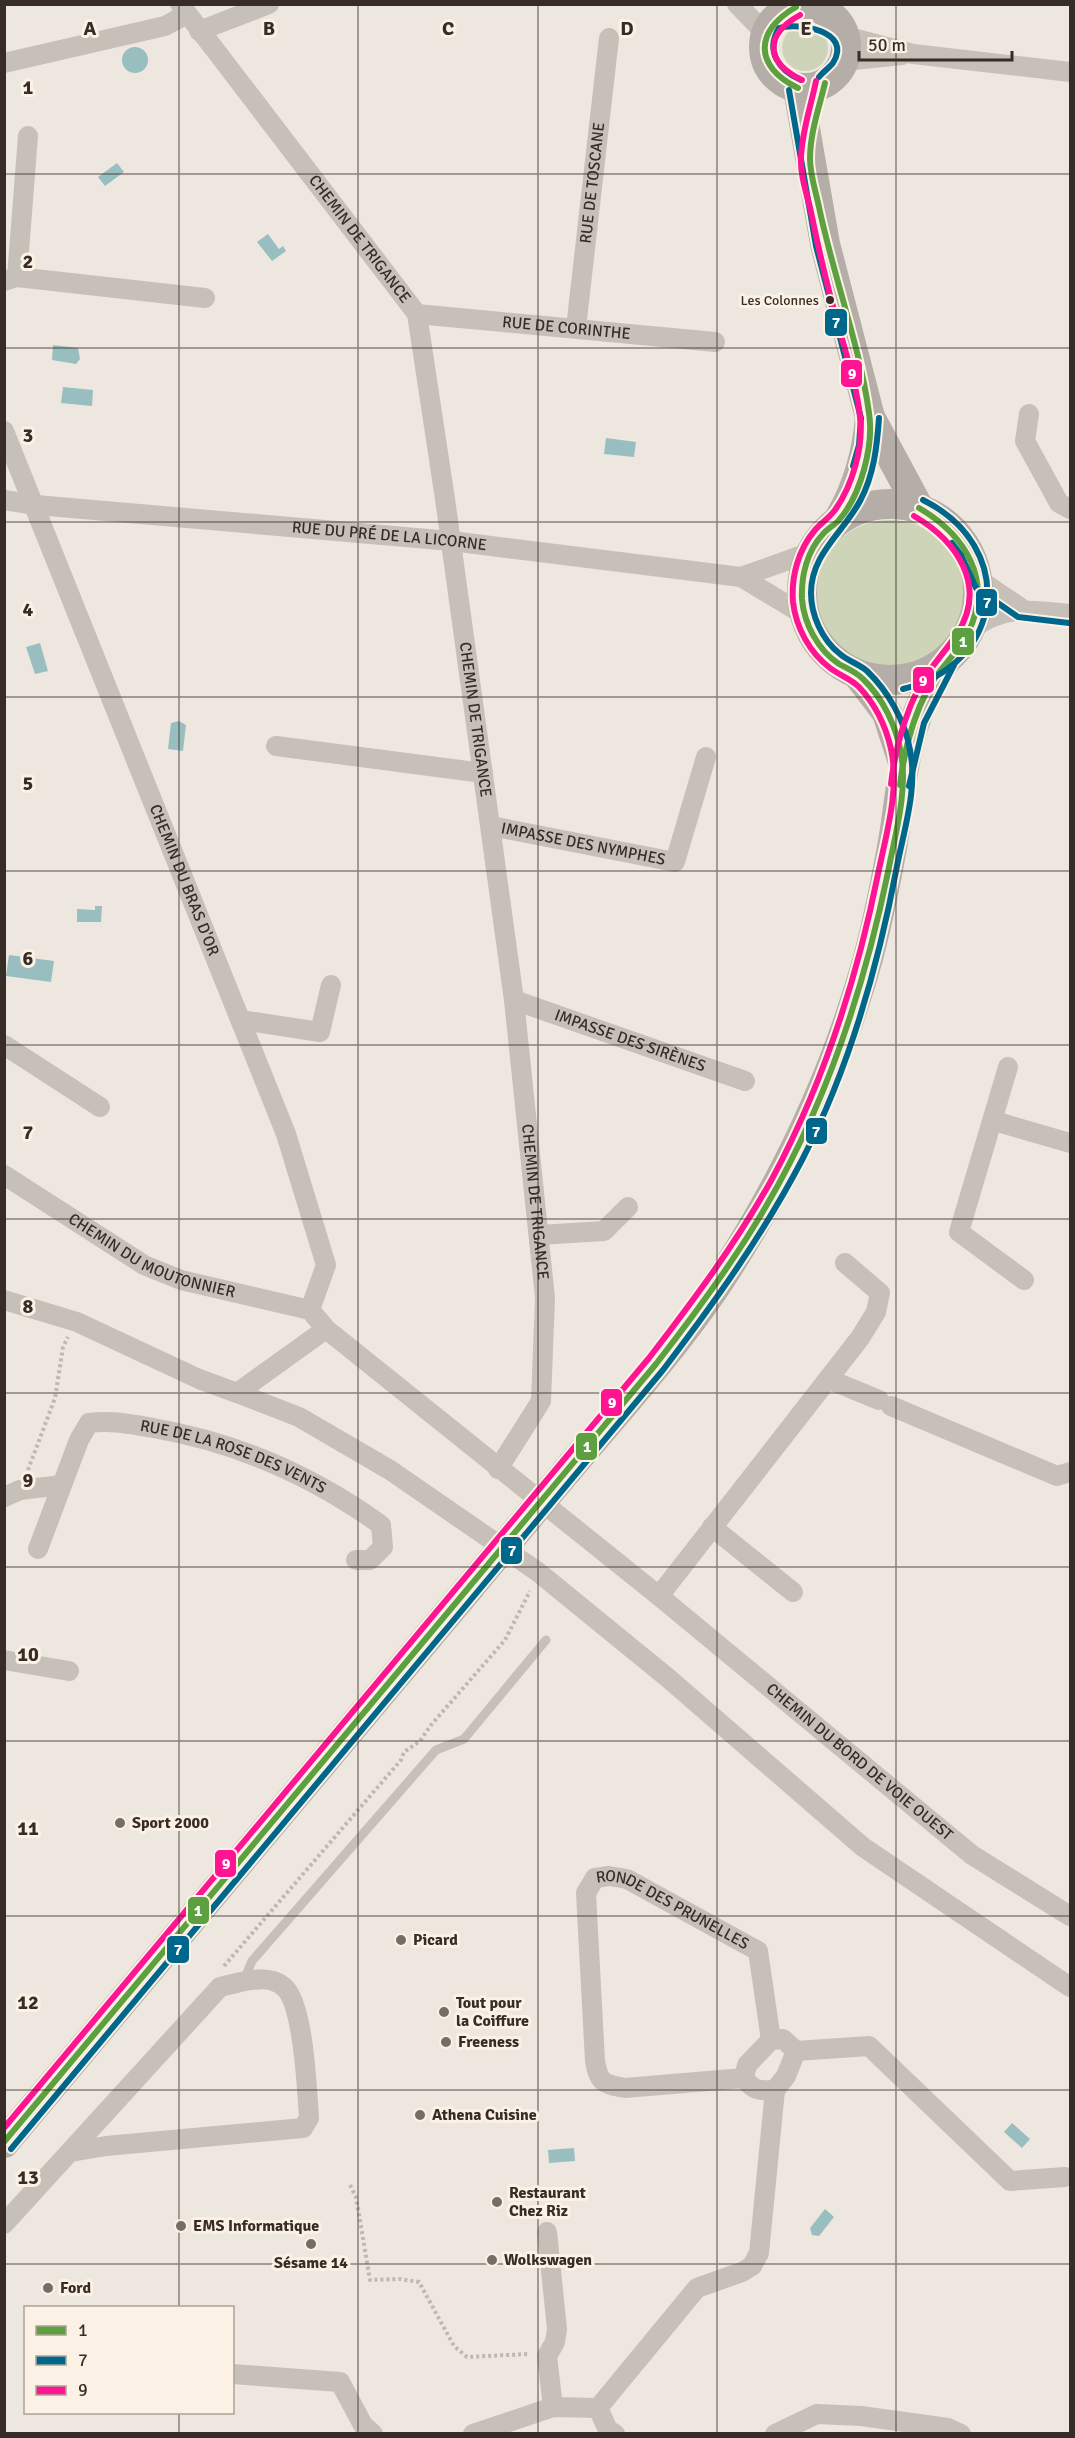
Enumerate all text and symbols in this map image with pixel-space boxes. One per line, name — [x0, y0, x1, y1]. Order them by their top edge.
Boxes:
text: A — [84, 16, 97, 41]
text: B — [263, 16, 275, 41]
text: C — [442, 16, 454, 41]
text: D — [620, 16, 634, 41]
text: E — [800, 16, 812, 41]
scale bar — [859, 24, 1012, 62]
text: 50 m — [868, 34, 906, 56]
text: 1 — [23, 75, 34, 100]
street label: RUE DE TOSCANE — [576, 121, 609, 245]
street label: CHEMIN DE TRIGANCE — [304, 171, 415, 307]
text: 2 — [23, 249, 33, 274]
place label: Les Colonnes — [741, 292, 819, 309]
marker: Les Colonnes — [824, 294, 836, 306]
line badge: 7 — [824, 308, 848, 337]
street label: RUE DE CORINTHE — [501, 312, 631, 344]
text: 7 — [832, 313, 841, 333]
line badge: 9 — [840, 359, 863, 388]
text: 9 — [848, 364, 857, 384]
text: 3 — [23, 423, 33, 448]
street label: RUE DU PRÉ DE LA LICORNE — [291, 517, 488, 555]
line badge: 7 — [975, 588, 998, 617]
text: 7 — [983, 593, 992, 613]
text: 4 — [23, 597, 34, 622]
line badge: 1 — [951, 627, 975, 656]
text: 1 — [959, 632, 968, 652]
street label: CHEMIN DE TRIGANCE — [455, 641, 496, 798]
line badge: 9 — [912, 666, 935, 694]
text: 9 — [919, 671, 928, 691]
text: 5 — [23, 771, 33, 796]
street label: CHEMIN DU BRAS D'OR — [145, 802, 224, 959]
street label: IMPASSE DES NYMPHES — [499, 818, 667, 870]
text: 6 — [23, 946, 34, 971]
street label: IMPASSE DES SIRÈNES — [552, 1005, 708, 1076]
line badge: 7 — [805, 1117, 828, 1145]
text: 7 — [23, 1120, 34, 1145]
text: 7 — [812, 1122, 821, 1142]
street label: CHEMIN DE TRIGANCE — [517, 1123, 553, 1281]
street label: CHEMIN DU MOUTONNIER — [64, 1209, 238, 1302]
text: 8 — [23, 1294, 34, 1319]
line badge: 9 — [600, 1388, 623, 1417]
text: 9 — [608, 1393, 617, 1413]
street label: RUE DE LA ROSE DES VENTS — [139, 1416, 330, 1498]
line badge: 1 — [575, 1432, 598, 1461]
text: 1 — [583, 1437, 592, 1457]
text: 9 — [23, 1468, 34, 1493]
line badge: 7 — [500, 1536, 523, 1565]
text: 7 — [508, 1541, 517, 1561]
text: 10 — [17, 1642, 39, 1667]
street label: CHEMIN DU BORD DE VOIE OUEST — [762, 1679, 957, 1845]
place label: Sport 2000 — [132, 1813, 209, 1833]
text: 11 — [17, 1816, 39, 1841]
marker: Sport 2000 — [113, 1816, 127, 1830]
line badge: 9 — [214, 1849, 237, 1878]
text: 9 — [222, 1854, 231, 1874]
street label: RONDE DES PRUNELLES — [595, 1866, 753, 1954]
line badge: 1 — [187, 1896, 210, 1925]
text: 1 — [194, 1901, 203, 1921]
place label: Picard — [413, 1930, 458, 1950]
marker: Picard — [394, 1933, 408, 1947]
line badge: 7 — [166, 1935, 190, 1964]
text: 7 — [174, 1940, 183, 1960]
text: 12 — [17, 1990, 39, 2015]
place label: Tout pour la Coiffure — [456, 1993, 529, 2031]
marker: Tout pour la Coiffure — [437, 2005, 451, 2019]
place label: Freeness — [458, 2032, 519, 2052]
marker: Freeness — [439, 2035, 453, 2049]
place label: Athena Cuisine — [432, 2105, 537, 2125]
marker: Athena Cuisine — [413, 2108, 427, 2122]
text: 13 — [17, 2165, 39, 2190]
place label: Restaurant Chez Riz — [509, 2183, 586, 2221]
marker: Restaurant Chez Riz — [490, 2195, 504, 2209]
place label: EMS Informatique — [193, 2216, 319, 2236]
marker: EMS Informatique — [174, 2219, 188, 2233]
marker: Sésame 14 — [304, 2237, 318, 2251]
place label: Wolkswagen — [504, 2250, 592, 2270]
place label: Sésame 14 — [274, 2253, 348, 2273]
marker: Wolkswagen — [485, 2253, 499, 2267]
place label: Ford — [60, 2278, 92, 2298]
marker: Ford — [41, 2281, 55, 2295]
legend — [24, 2306, 234, 2414]
text: 1 — [78, 2319, 88, 2341]
text: 7 — [78, 2349, 88, 2371]
text: 9 — [78, 2379, 88, 2401]

